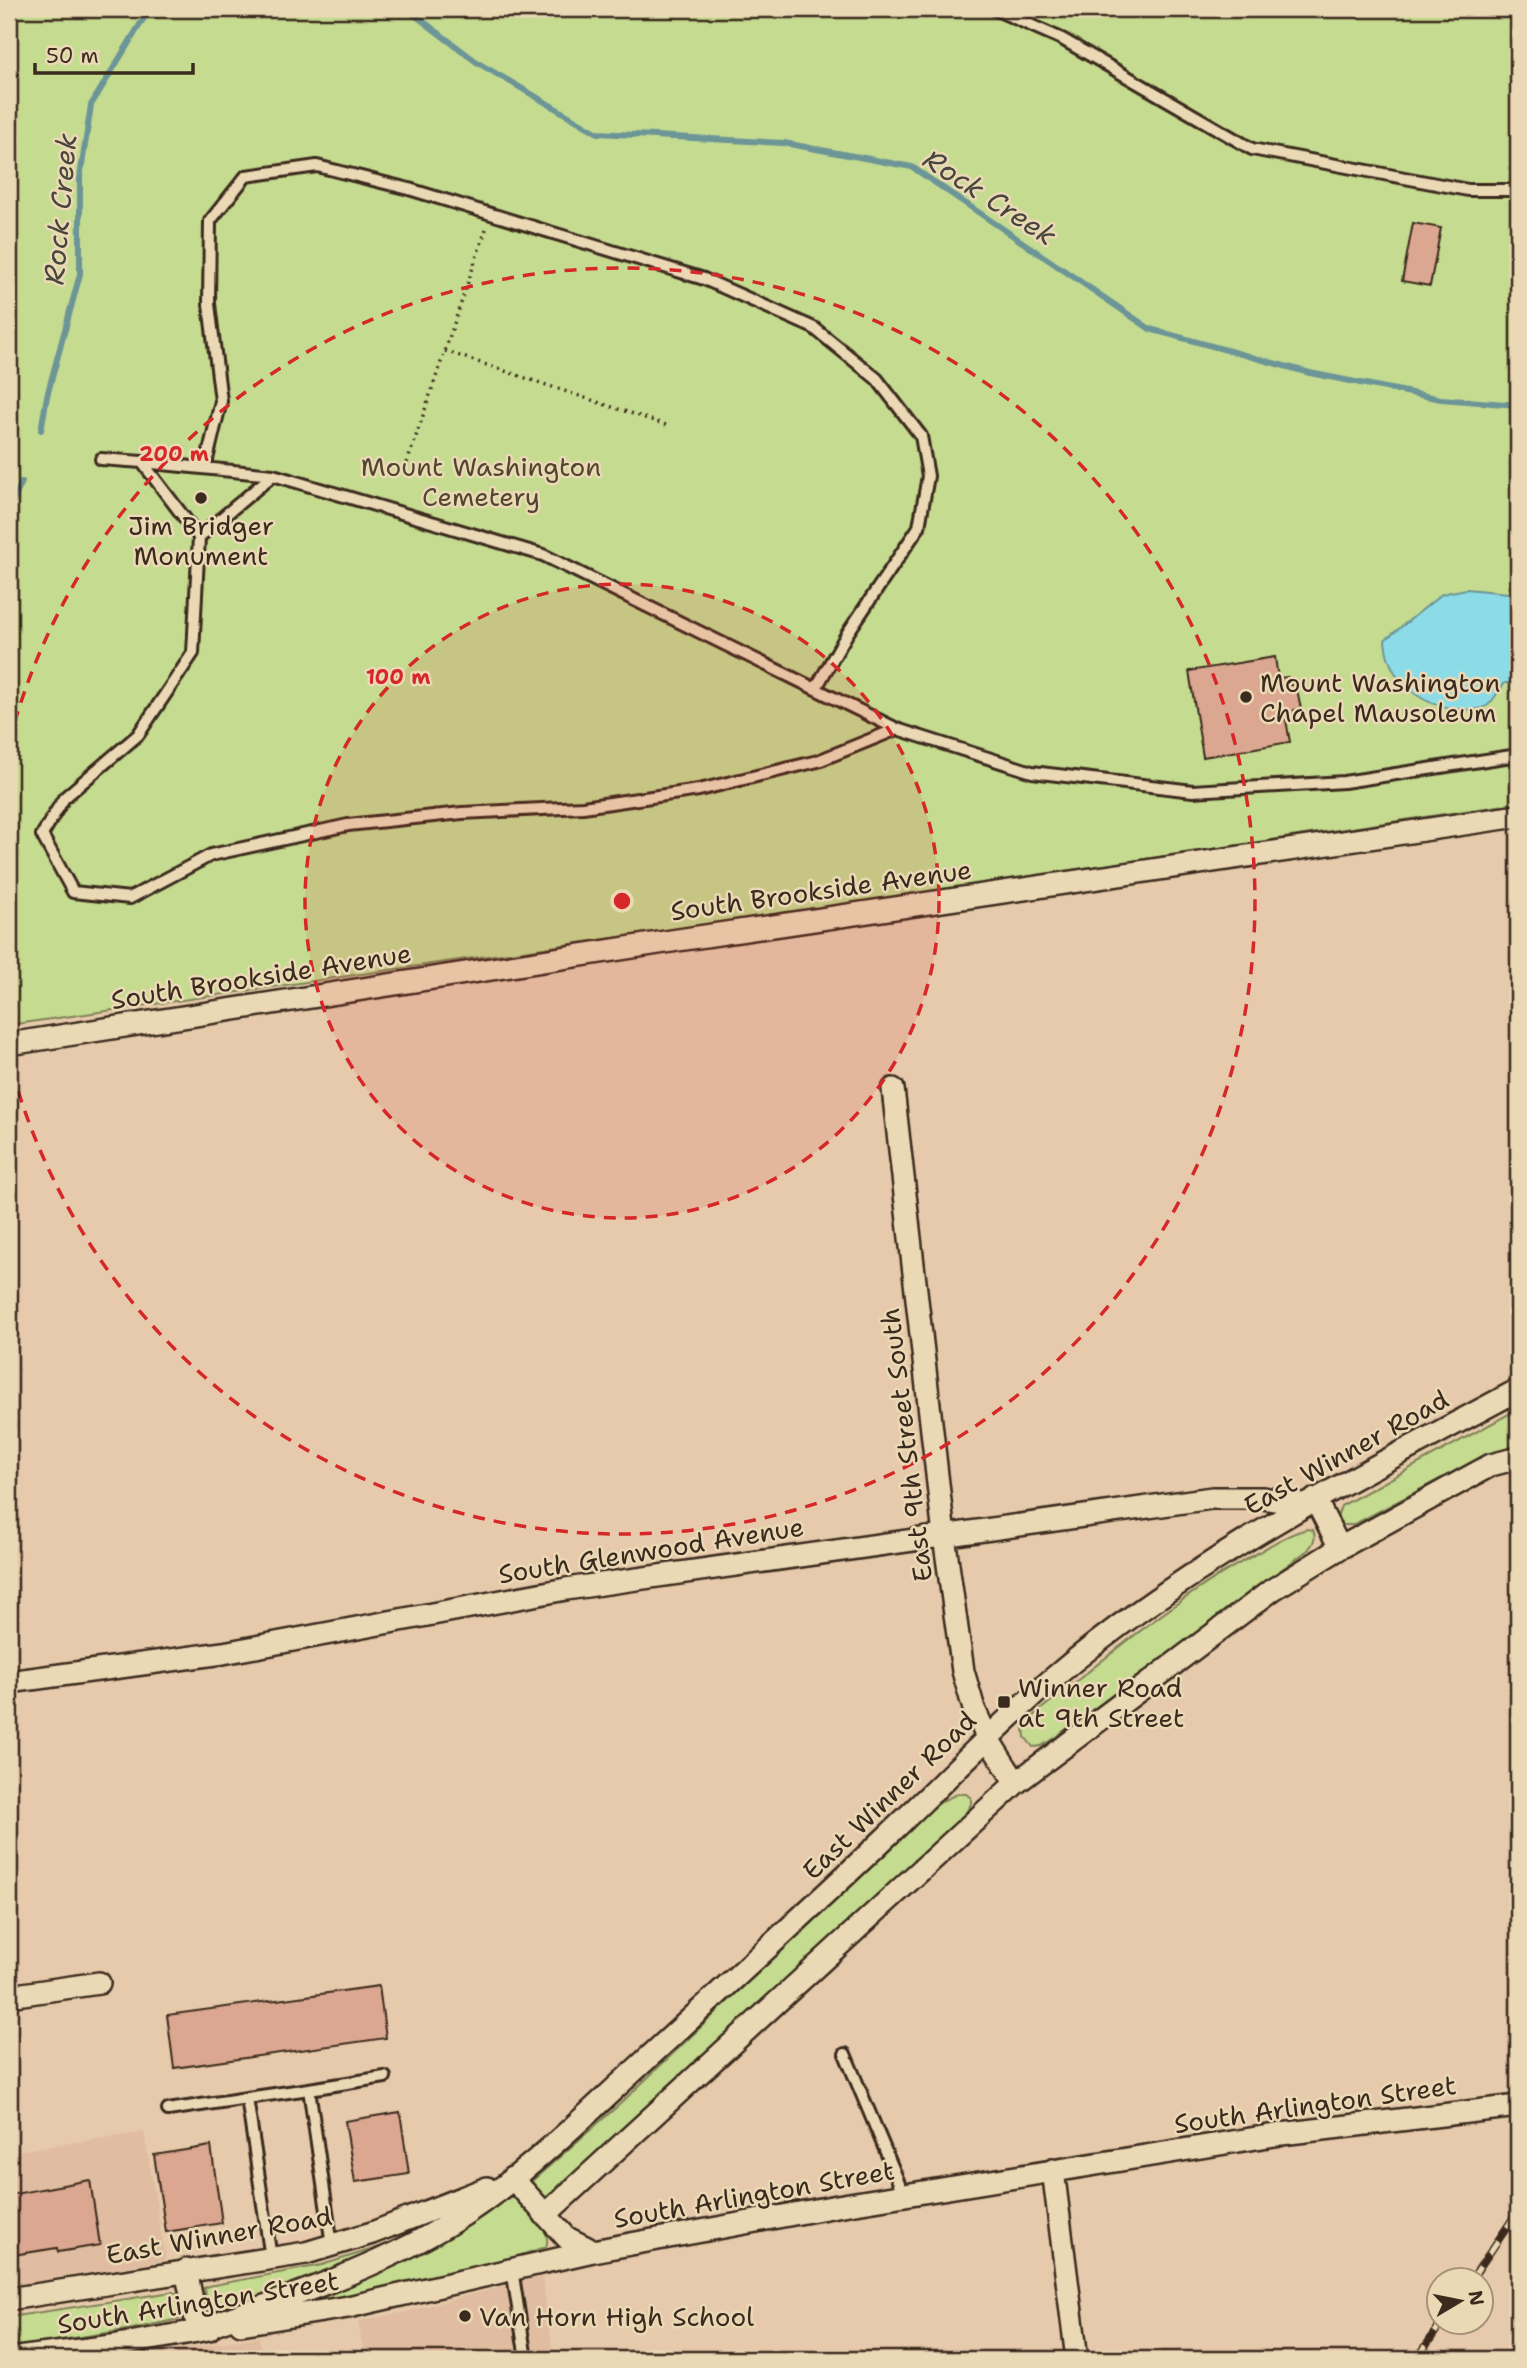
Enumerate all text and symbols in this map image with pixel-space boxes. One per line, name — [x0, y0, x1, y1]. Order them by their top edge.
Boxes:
scale bar — [35, 32, 192, 76]
text: 50 m — [46, 42, 99, 70]
water label: Rock Creek — [34, 132, 86, 286]
water label: Rock Creek — [916, 140, 1064, 254]
text: 200 m — [139, 440, 209, 468]
park label: Mount Washington Cemetery — [361, 449, 601, 514]
marker: Jim Bridger Monument — [193, 490, 209, 506]
place label: Jim Bridger Monument — [128, 508, 274, 573]
text: 100 m — [366, 663, 430, 691]
place label: Mount Washington Chapel Mausoleum — [1260, 665, 1500, 730]
marker: Mount Washington Chapel Mausoleum — [1238, 689, 1254, 705]
street label: South Brookside Avenue — [668, 852, 974, 928]
centre of rings — [610, 889, 634, 913]
street label: South Brookside Avenue — [108, 935, 414, 1017]
street label: East 9th Street South — [872, 1306, 940, 1584]
street label: East Winner Road — [1237, 1381, 1455, 1523]
street label: South Glenwood Avenue — [496, 1509, 806, 1591]
place label: Winner Road at 9th Street — [1018, 1670, 1184, 1735]
marker: Winner Road at 9th Street — [996, 1694, 1012, 1710]
street label: East Winner Road — [795, 1703, 983, 1887]
street label: South Arlington Street — [1172, 2067, 1458, 2141]
street label: South Arlington Street — [611, 2152, 897, 2236]
street label: East Winner Road — [103, 2198, 335, 2272]
street label: South Arlington Street — [55, 2262, 341, 2342]
north arrow — [1426, 2266, 1496, 2336]
text: N — [1463, 2289, 1490, 2308]
place label: Van Horn High School — [479, 2299, 754, 2334]
marker: Van Horn High School — [457, 2308, 473, 2324]

